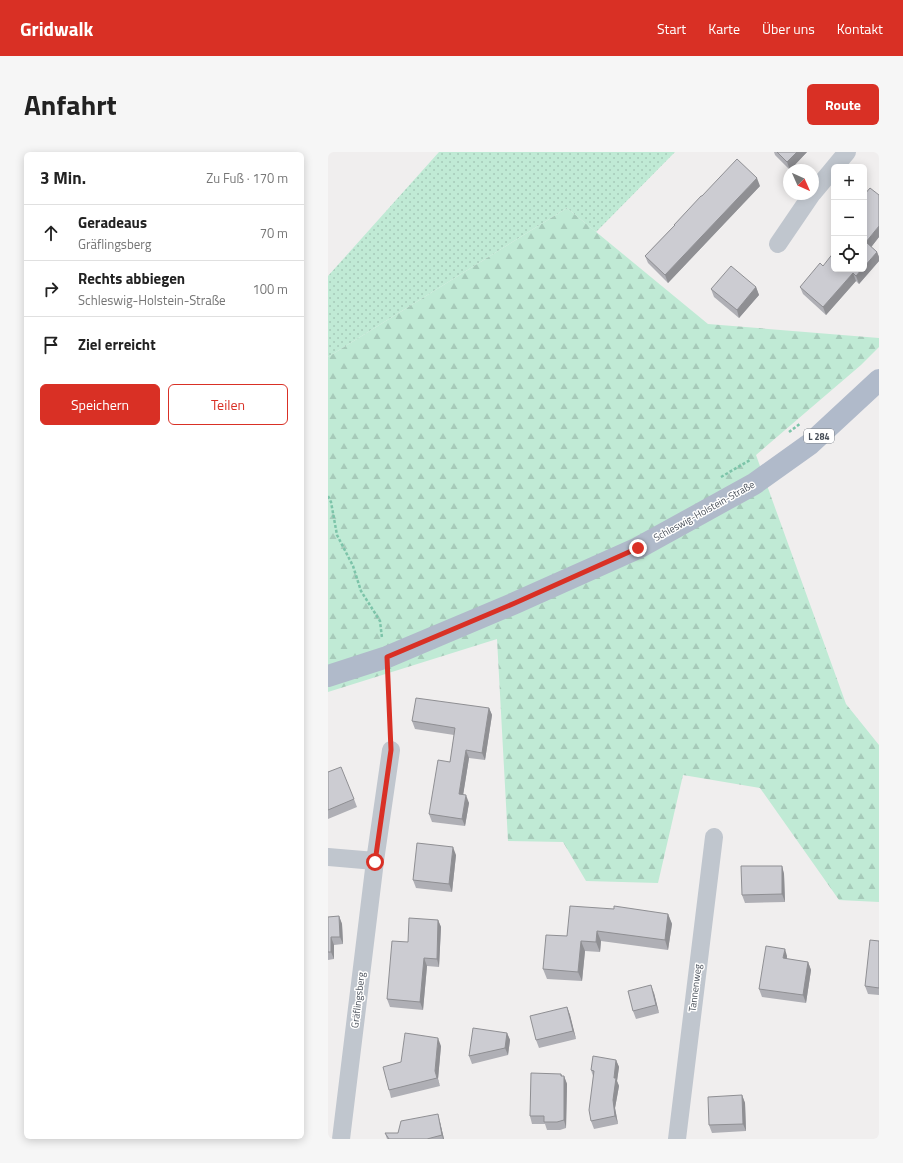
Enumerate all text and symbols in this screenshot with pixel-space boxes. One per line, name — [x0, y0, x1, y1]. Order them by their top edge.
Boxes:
text: Gridwalk — [20, 14, 93, 43]
text: Start — [657, 18, 686, 39]
text: Karte — [708, 18, 740, 39]
text: Über uns — [762, 18, 815, 39]
text: Kontakt — [837, 18, 883, 39]
text: Anfahrt — [24, 83, 117, 126]
button: Route — [807, 84, 879, 125]
north arrow — [783, 164, 819, 200]
map controls — [831, 164, 867, 272]
button: + — [831, 164, 867, 200]
text: 3 Min. — [40, 165, 86, 191]
text: Zu Fuß · 170 m — [206, 168, 288, 188]
button: − — [831, 200, 867, 236]
text: Geradeaus — [78, 211, 147, 234]
icon: ahead — [40, 222, 62, 244]
text: 70 m — [260, 223, 288, 243]
text: Gräflingsberg — [78, 234, 151, 254]
button: locate — [831, 236, 867, 272]
text: Rechts abbiegen — [78, 267, 185, 290]
icon: right — [40, 278, 62, 300]
text: 100 m — [252, 279, 288, 299]
text: Schleswig-Holstein-Straße — [78, 290, 226, 310]
text: Ziel erreicht — [78, 333, 156, 356]
icon: arrive — [40, 334, 62, 356]
button: Speichern — [40, 384, 160, 425]
button: Teilen — [168, 384, 288, 425]
road number: L 284 — [804, 429, 834, 443]
street label: Schleswig-Holstein-Straße — [651, 477, 757, 545]
route end — [629, 539, 647, 557]
route start — [366, 853, 384, 871]
street label: Tannenweg — [685, 963, 705, 1013]
street label: Gräflingsberg — [347, 971, 369, 1029]

